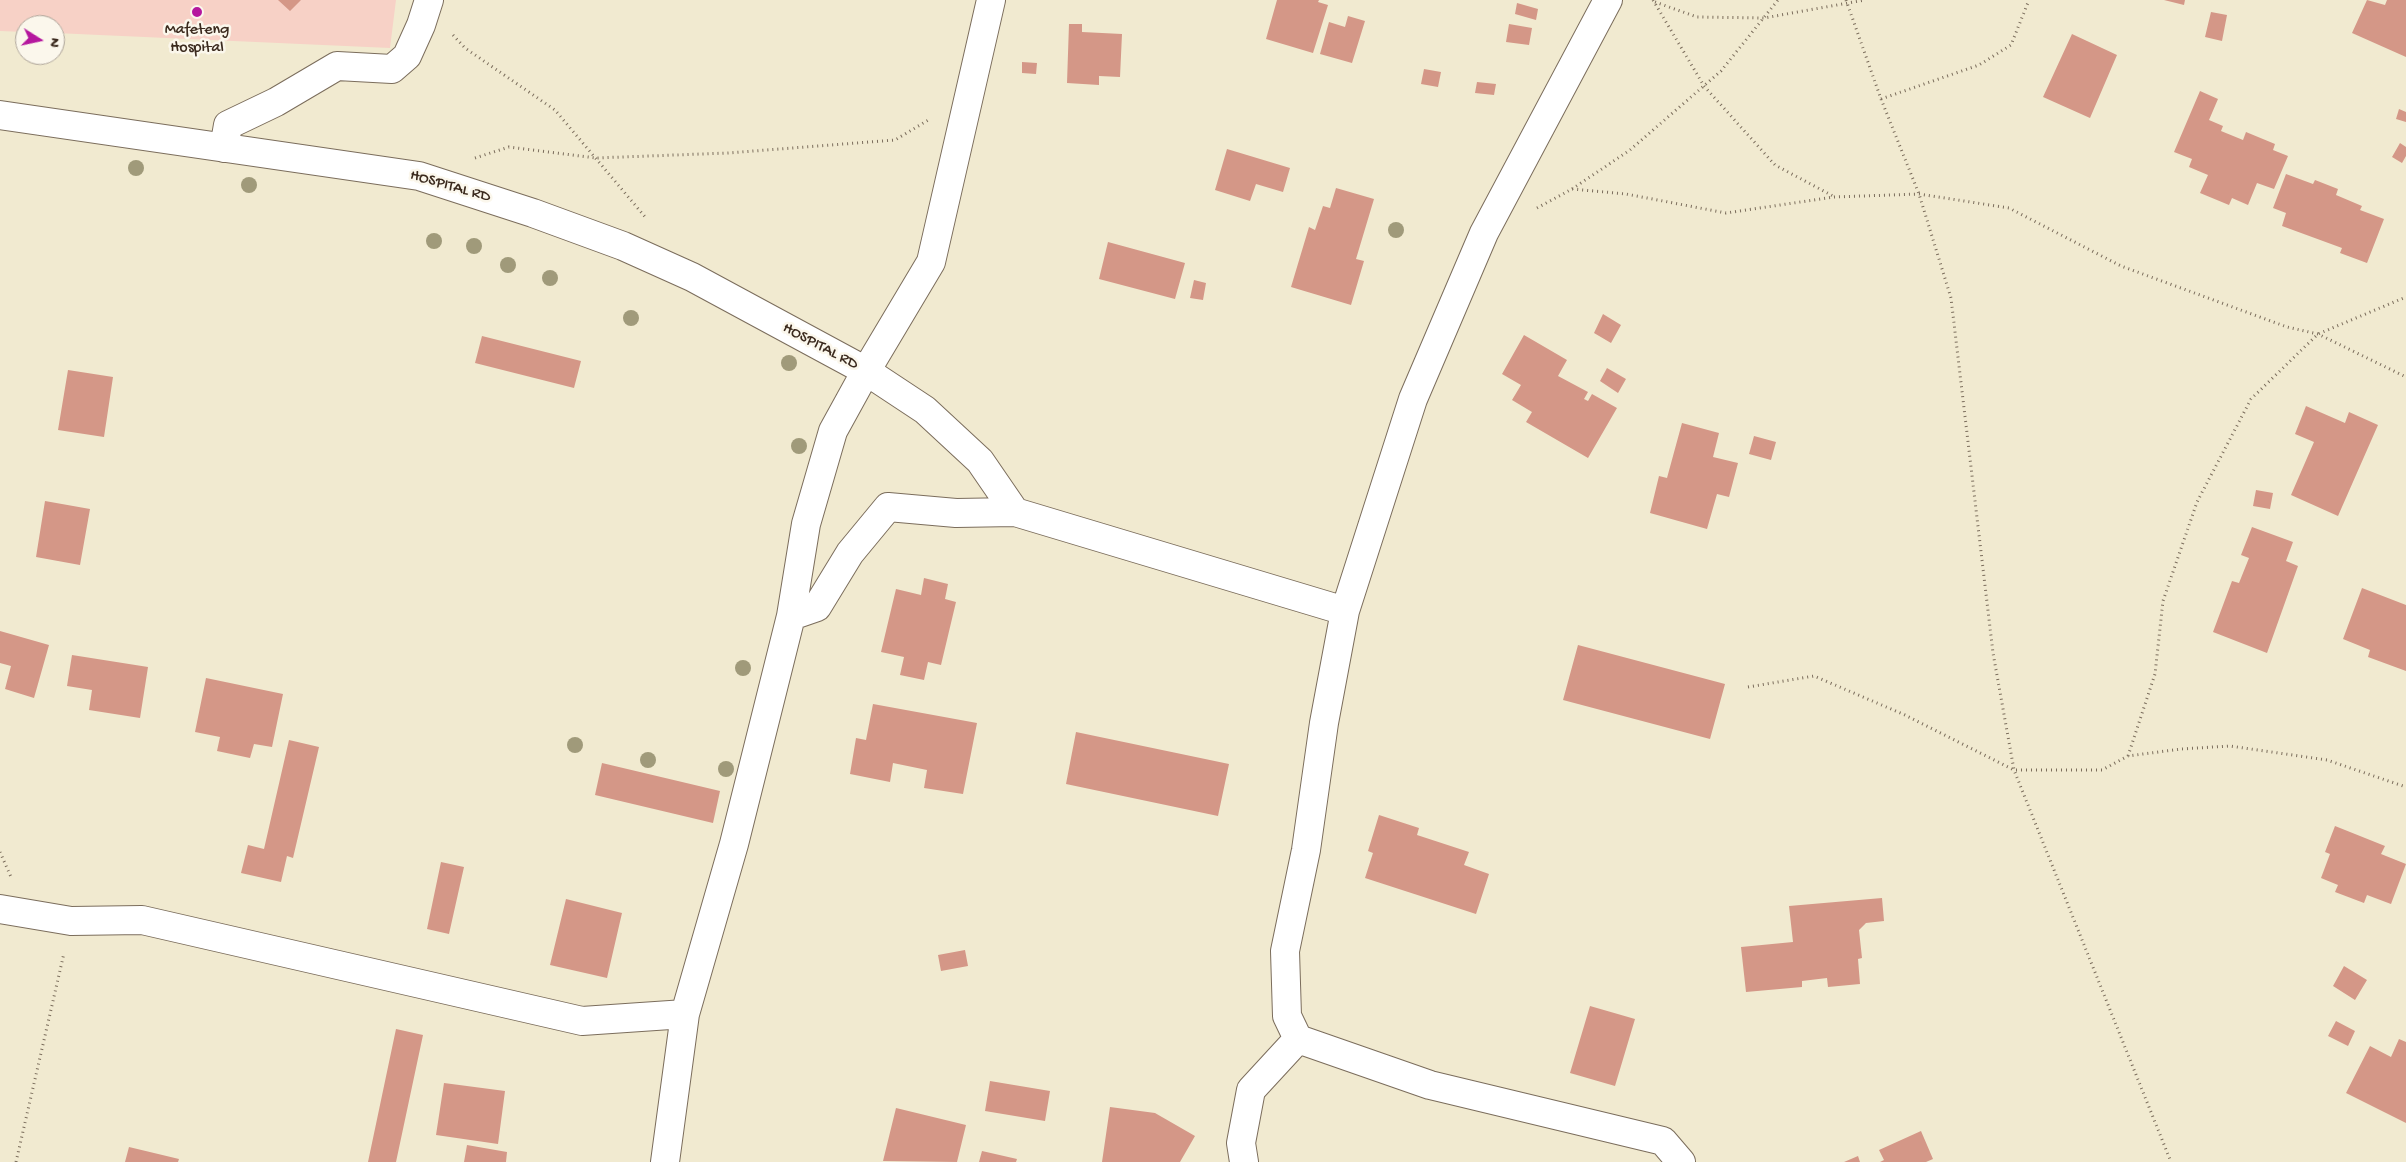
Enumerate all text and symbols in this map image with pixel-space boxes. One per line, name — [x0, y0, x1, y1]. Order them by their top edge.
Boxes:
marker: Mafeteng Hospital — [190, 5, 204, 19]
north arrow — [15, 15, 65, 65]
place label: Mafeteng Hospital — [165, 21, 229, 59]
text: N — [45, 37, 63, 48]
street label: HOSPITAL RD — [408, 166, 492, 208]
street label: HOSPITAL RD — [779, 319, 861, 375]

